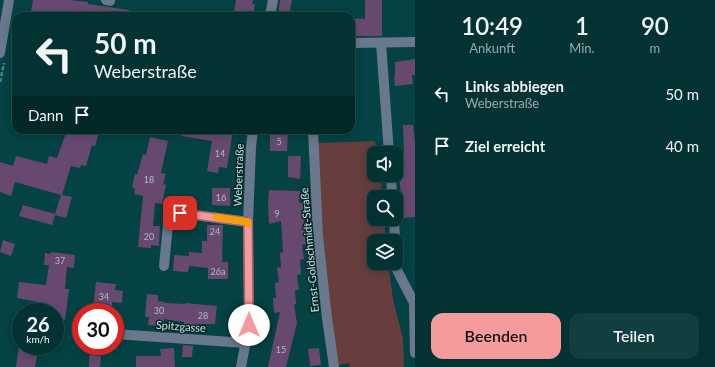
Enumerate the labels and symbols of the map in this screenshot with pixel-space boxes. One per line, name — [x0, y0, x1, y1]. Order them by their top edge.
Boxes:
house number: 5 — [276, 136, 282, 147]
street label: Weberstraße — [230, 143, 246, 207]
house number: 14 — [215, 148, 225, 159]
house number: 18 — [144, 174, 154, 185]
street label: Ernst-Goldschmidt-Straße — [297, 187, 321, 313]
house number: 16 — [216, 192, 226, 203]
pin — [163, 196, 197, 230]
house number: 9 — [274, 208, 280, 219]
house number: 24 — [210, 226, 220, 237]
house number: 20 — [144, 231, 154, 242]
house number: 37 — [55, 255, 65, 266]
house number: 26a — [211, 266, 225, 277]
house number: 34 — [99, 291, 109, 302]
speed limit sign: 30 — [72, 303, 124, 355]
position arrow — [228, 304, 270, 346]
house number: 30 — [154, 305, 164, 316]
house number: 28 — [198, 310, 208, 321]
street label: Spitzgasse — [156, 318, 207, 334]
house number: 15 — [276, 344, 286, 355]

